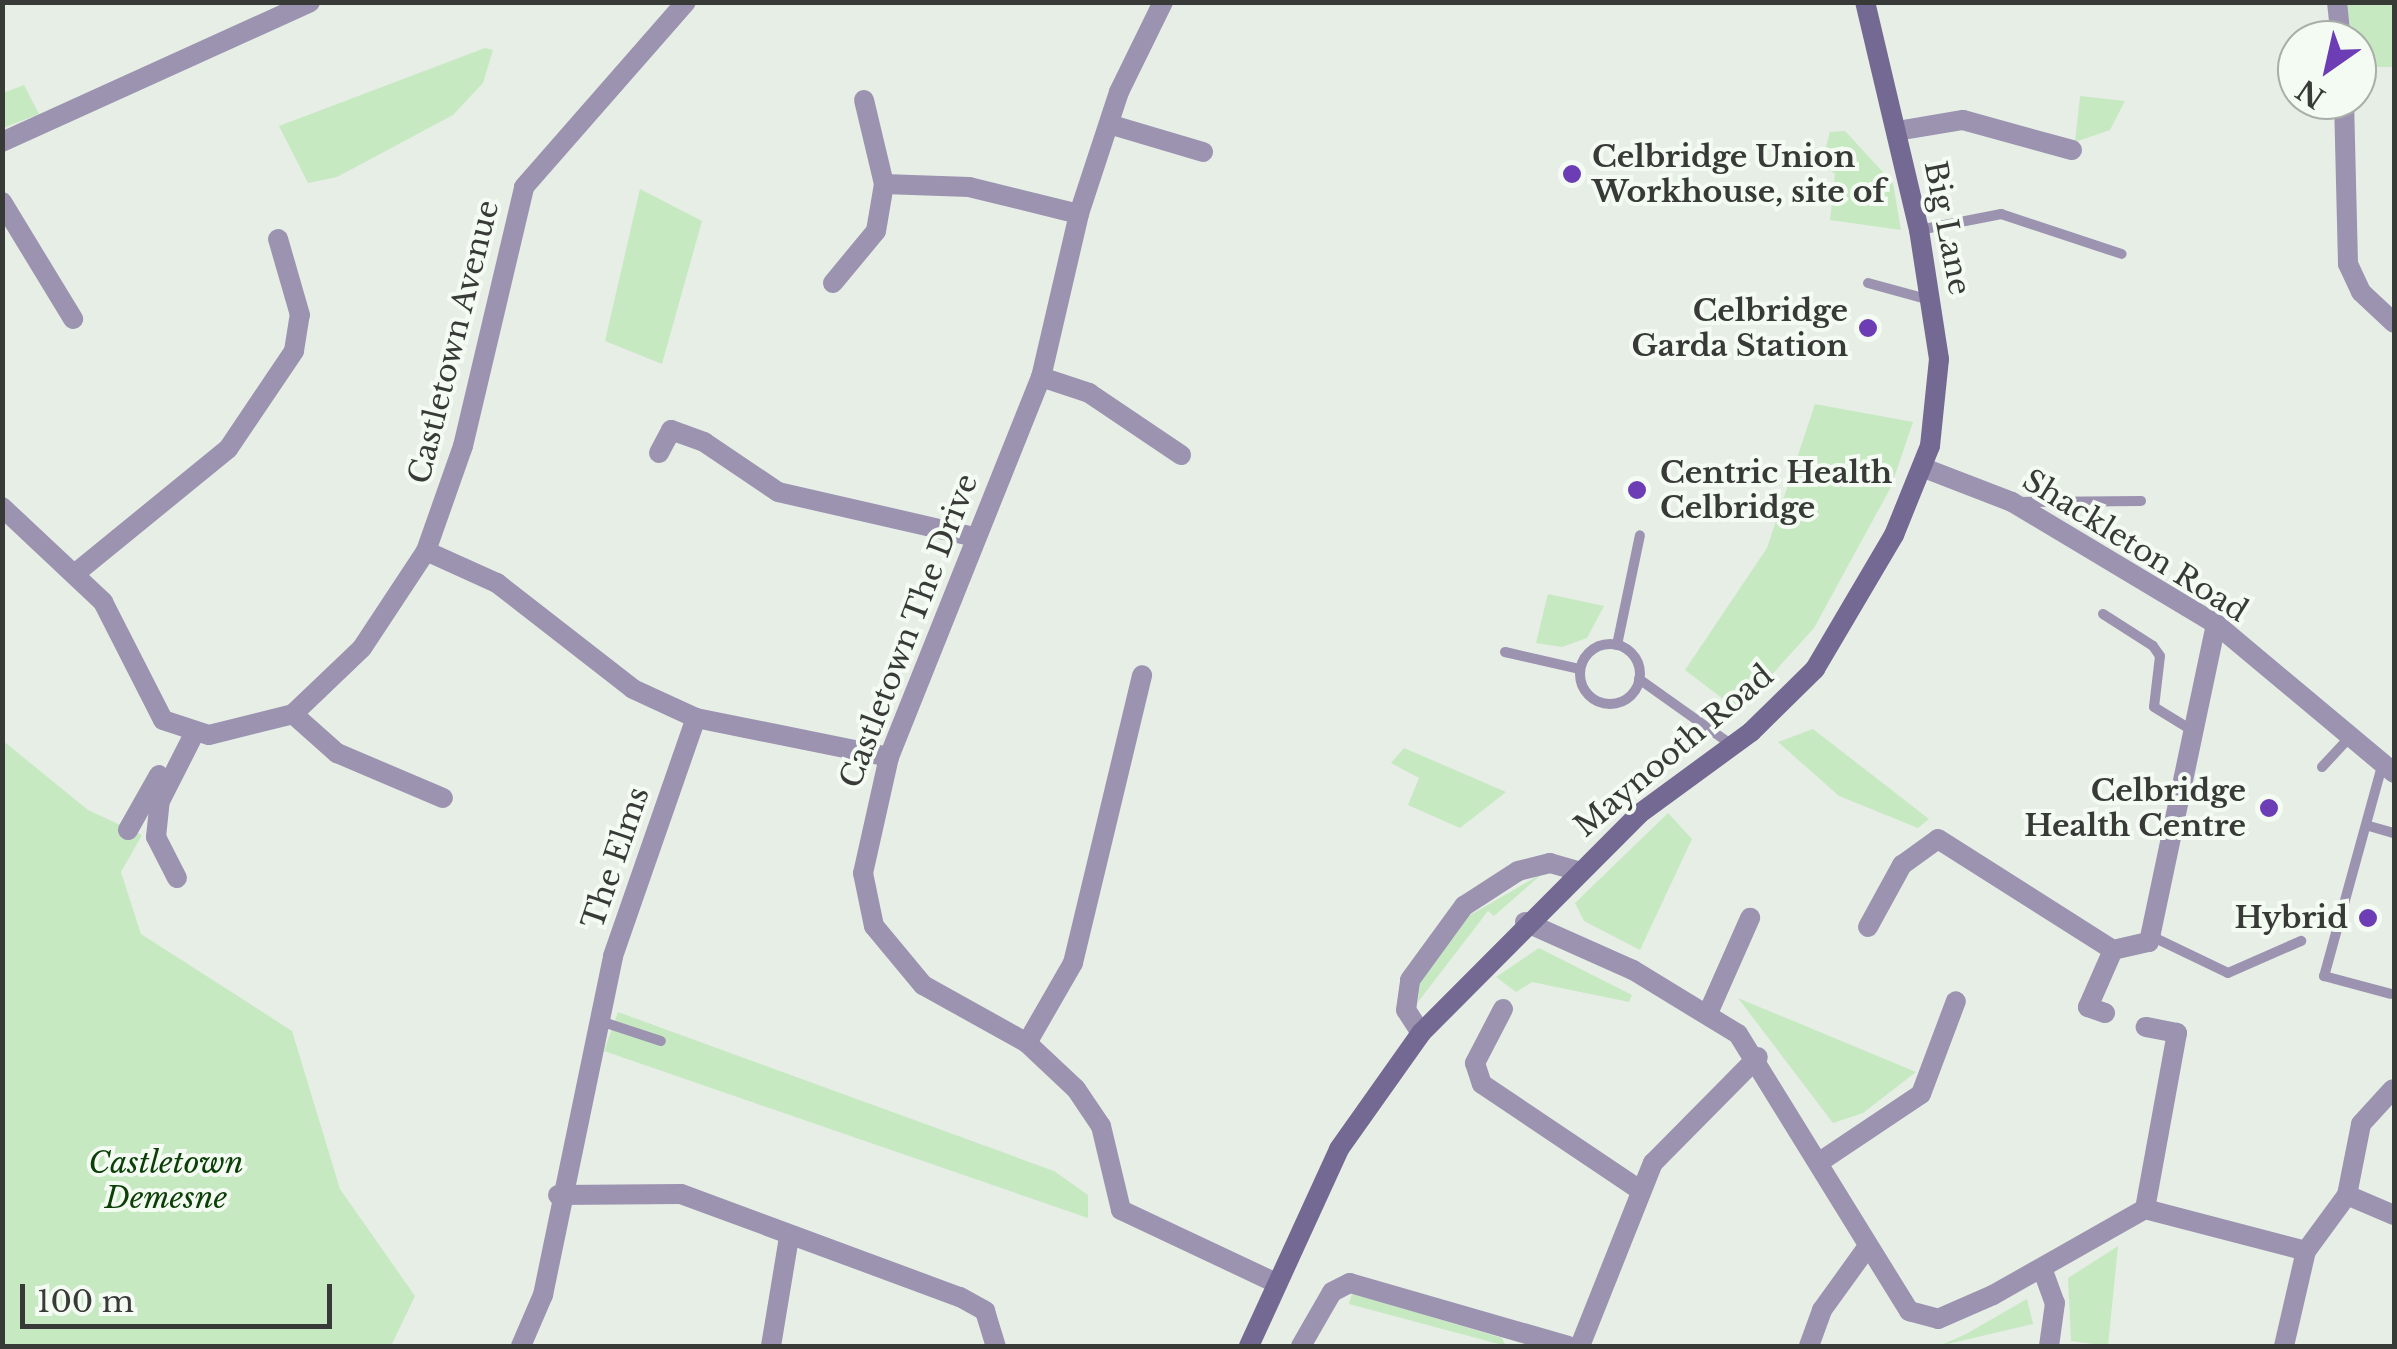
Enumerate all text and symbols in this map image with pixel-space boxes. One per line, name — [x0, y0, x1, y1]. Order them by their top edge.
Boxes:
north arrow — [2277, 20, 2377, 120]
text: N — [2290, 72, 2332, 116]
place label: Celbridge Union Workhouse, site of — [1592, 139, 1886, 210]
street label: Big Lane — [1916, 158, 1978, 298]
marker: Celbridge Union Workhouse, site of — [1561, 163, 1583, 185]
street label: Castletown Avenue — [401, 196, 507, 488]
place label: Celbridge Garda Station — [1631, 293, 1848, 364]
marker: Celbridge Garda Station — [1857, 317, 1879, 339]
place label: Centric Health Celbridge — [1660, 455, 1892, 526]
street label: Shackleton Road — [2016, 462, 2254, 630]
street label: Castletown The Drive — [832, 469, 986, 793]
marker: Centric Health Celbridge — [1624, 477, 1650, 503]
street label: Maynooth Road — [1567, 657, 1781, 845]
place label: Celbridge Health Centre — [2024, 773, 2246, 844]
street label: The Elms — [575, 782, 657, 934]
marker: Celbridge Health Centre — [2256, 795, 2282, 821]
place label: Hybrid — [2234, 900, 2348, 936]
marker: Hybrid — [2357, 907, 2379, 929]
park label: Castletown Demesne — [88, 1145, 244, 1216]
scale bar — [25, 1264, 338, 1326]
text: 100 m — [37, 1283, 134, 1320]

